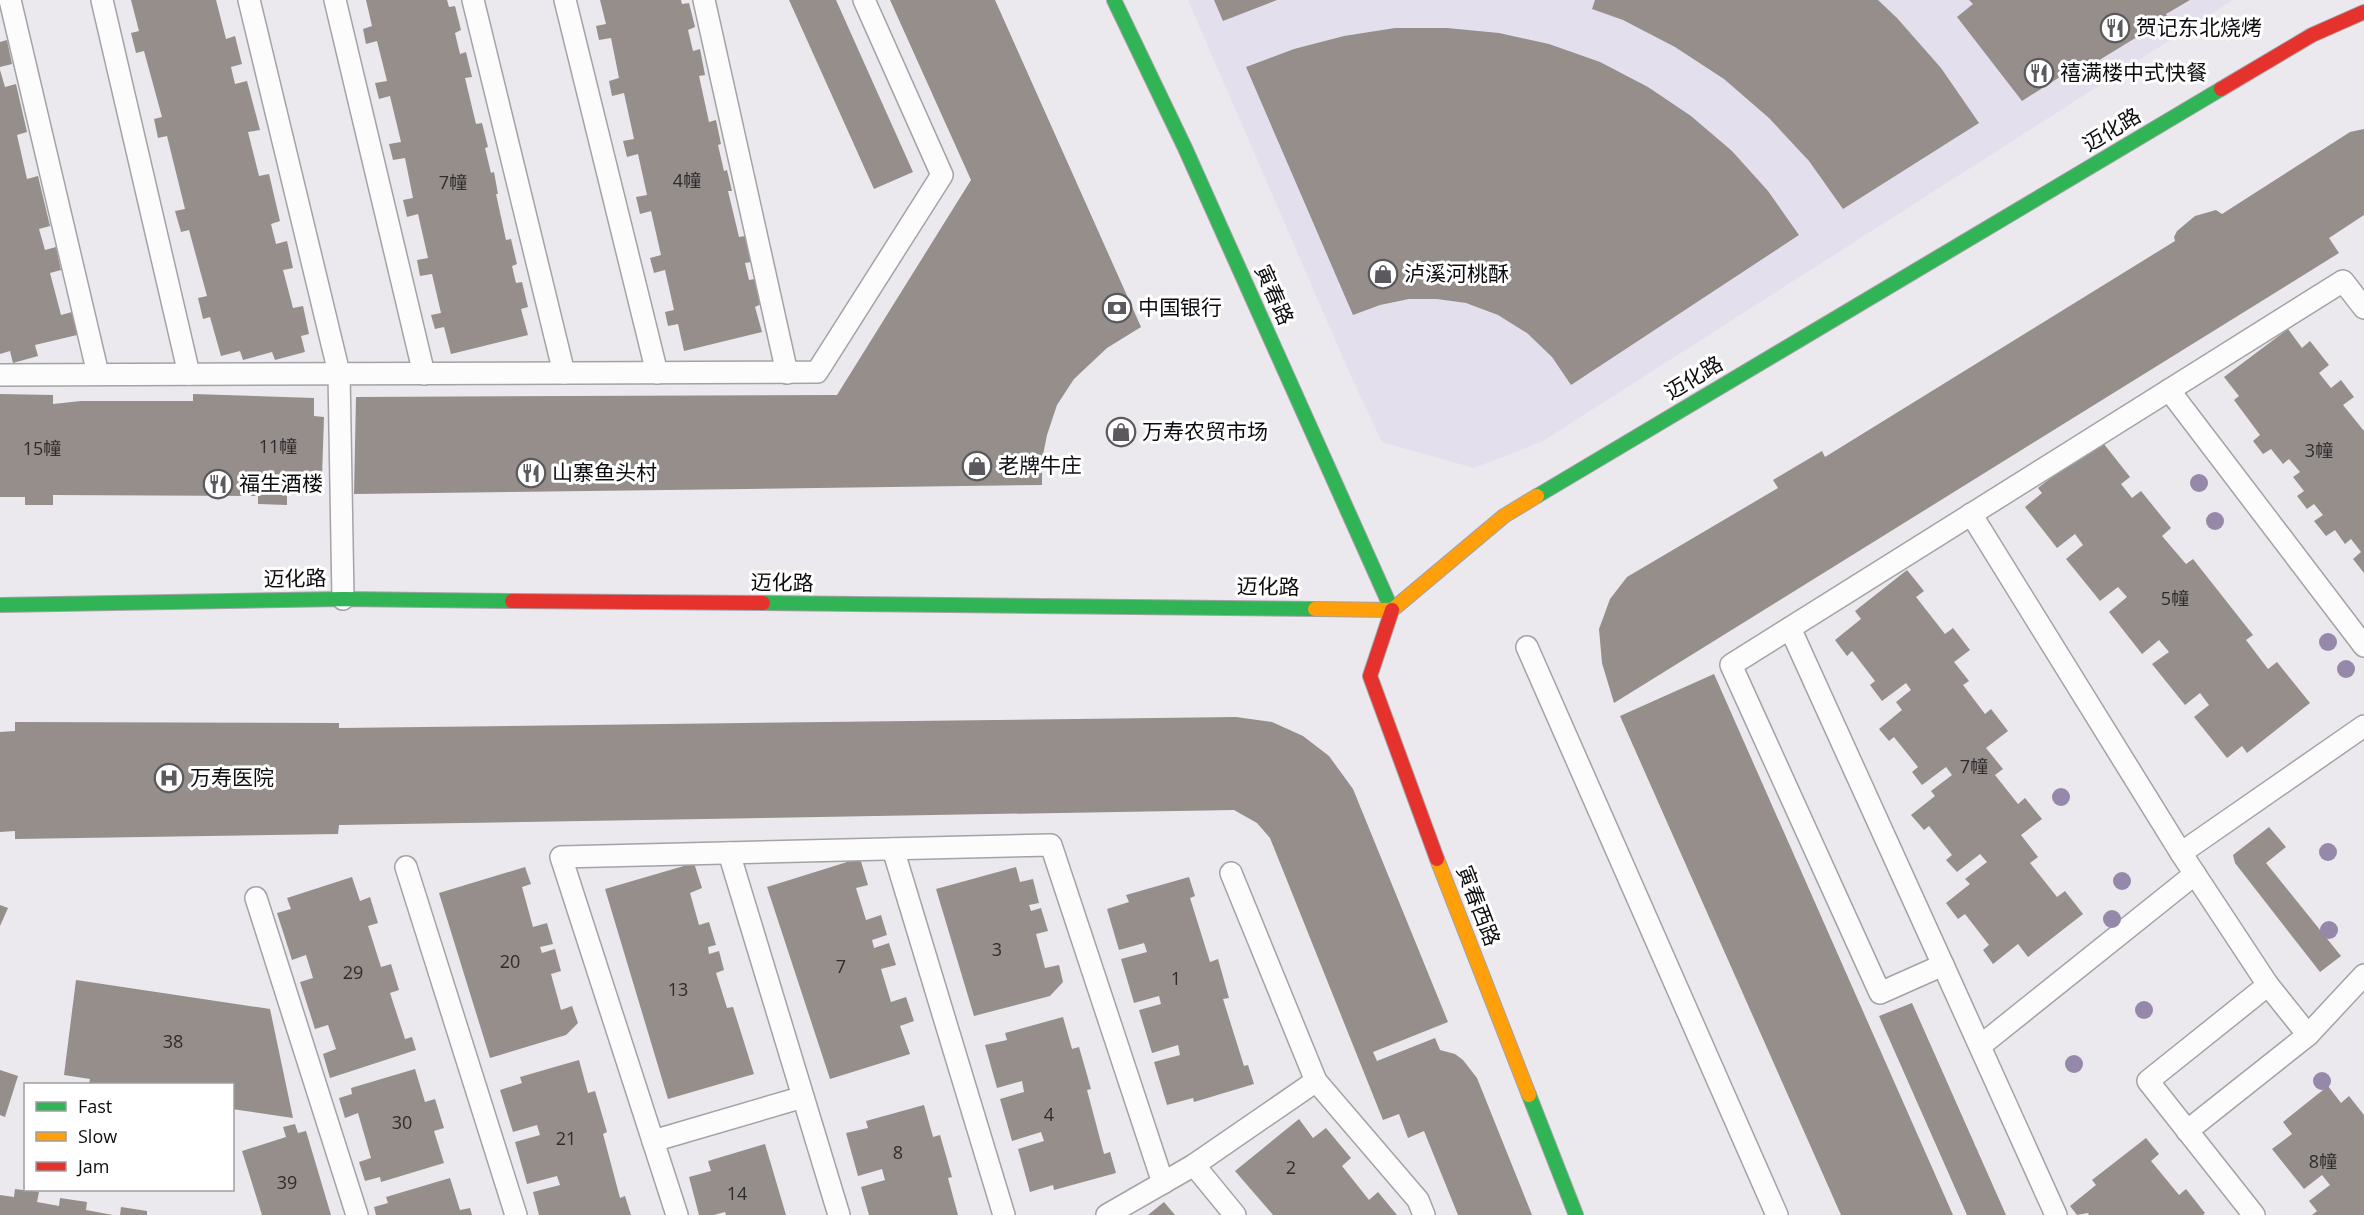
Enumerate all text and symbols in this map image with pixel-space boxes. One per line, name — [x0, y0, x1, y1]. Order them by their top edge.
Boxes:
restaurant icon: 贺记东北烧烤 — [2099, 12, 2131, 44]
place label: 贺记东北烧烤 — [2136, 13, 2262, 41]
restaurant icon: 禧满楼中式快餐 — [2023, 57, 2055, 89]
place label: 禧满楼中式快餐 — [2060, 58, 2207, 86]
street label: 迈化路 — [2077, 101, 2146, 157]
house number: 4幢 — [673, 168, 701, 192]
house number: 7幢 — [439, 170, 467, 194]
shop icon: 泸溪河桃酥 — [1367, 258, 1399, 290]
place label: 泸溪河桃酥 — [1404, 259, 1509, 287]
street label: 寅春路 — [1249, 260, 1301, 329]
bank icon: 中国银行 — [1101, 292, 1133, 324]
place label: 中国银行 — [1138, 293, 1222, 321]
street label: 迈化路 — [1659, 349, 1728, 405]
shop icon: 万寿农贸市场 — [1105, 416, 1137, 448]
place label: 万寿农贸市场 — [1142, 417, 1268, 445]
house number: 11幢 — [259, 434, 297, 458]
house number: 15幢 — [23, 436, 61, 460]
house number: 3幢 — [2305, 438, 2333, 462]
shop icon: 老牌牛庄 — [961, 450, 993, 482]
place label: 老牌牛庄 — [998, 451, 1082, 479]
restaurant icon: 山寨鱼头村 — [515, 457, 547, 489]
place label: 山寨鱼头村 — [552, 458, 657, 486]
restaurant icon: 福生酒楼 — [202, 468, 234, 500]
place label: 福生酒楼 — [239, 469, 323, 497]
street label: 迈化路 — [263, 563, 327, 593]
street label: 迈化路 — [750, 567, 814, 597]
street label: 迈化路 — [1236, 571, 1300, 601]
house number: 5幢 — [2161, 586, 2189, 610]
house number: 7幢 — [1960, 754, 1988, 778]
hospital icon: 万寿医院 — [153, 762, 185, 794]
place label: 万寿医院 — [190, 763, 274, 791]
street label: 寅春西路 — [1451, 861, 1507, 950]
house number: 3 — [992, 937, 1002, 961]
house number: 20 — [500, 949, 520, 973]
house number: 7 — [836, 954, 846, 978]
house number: 29 — [343, 960, 363, 984]
house number: 1 — [1171, 966, 1181, 990]
house number: 13 — [668, 977, 688, 1001]
house number: 38 — [163, 1029, 183, 1053]
legend — [24, 1083, 234, 1191]
text: Fast — [78, 1094, 112, 1118]
house number: 4 — [1044, 1102, 1054, 1126]
house number: 30 — [392, 1110, 412, 1134]
text: Slow — [78, 1124, 117, 1148]
house number: 21 — [556, 1126, 576, 1150]
house number: 8 — [893, 1140, 903, 1164]
house number: 8幢 — [2309, 1149, 2337, 1173]
text: Jam — [76, 1154, 110, 1178]
house number: 2 — [1286, 1155, 1296, 1179]
house number: 39 — [277, 1170, 297, 1194]
house number: 14 — [727, 1181, 747, 1205]

